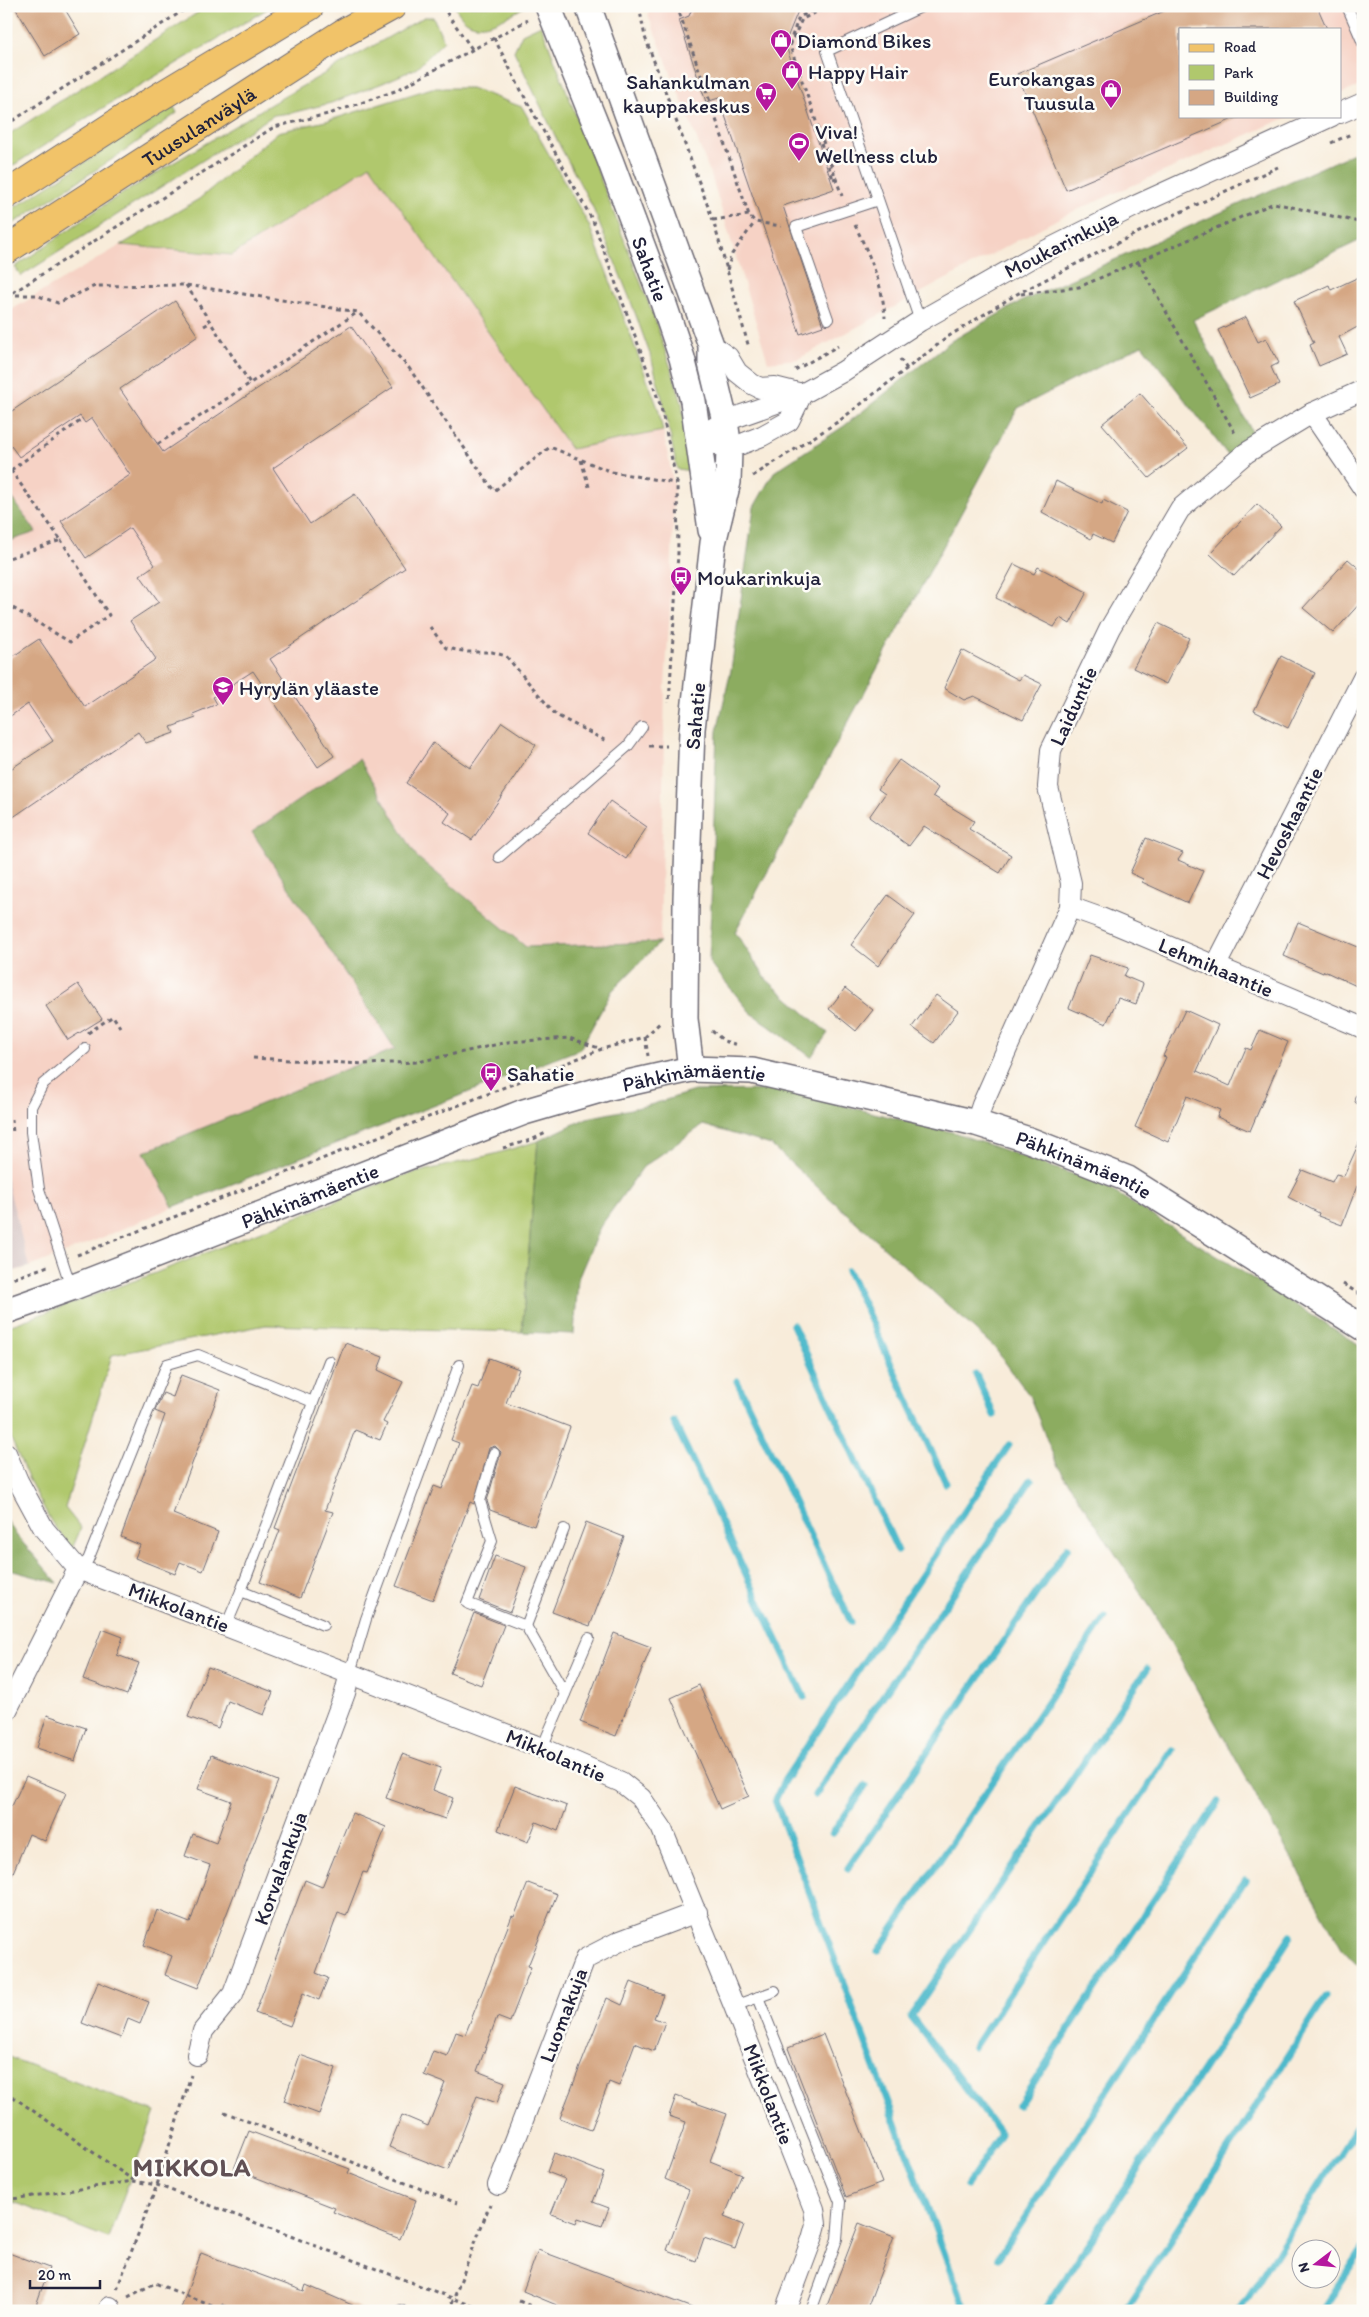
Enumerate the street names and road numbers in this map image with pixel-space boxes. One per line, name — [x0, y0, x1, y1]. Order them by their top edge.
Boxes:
street label: Tuusulanväylä — [137, 80, 260, 172]
street label: Moukarinkuja — [1000, 205, 1122, 283]
street label: Sahatie — [627, 233, 674, 305]
street label: Laiduntie — [1044, 662, 1102, 750]
street label: Sahatie — [680, 681, 710, 751]
street label: Hevoshaantie — [1250, 763, 1328, 883]
street label: Lehmihaantie — [1155, 932, 1277, 1002]
street label: Pähkinämäentie — [620, 1056, 769, 1096]
street label: Pähkinämäentie — [1013, 1124, 1157, 1204]
street label: Pähkinämäentie — [237, 1157, 382, 1233]
street label: Mikkolantie — [125, 1576, 233, 1638]
street label: Mikkolantie — [502, 1723, 610, 1787]
street label: Korvalankuja — [248, 1808, 312, 1928]
street label: Luomakuja — [534, 1964, 592, 2066]
street label: Mikkolantie — [738, 2040, 800, 2148]

